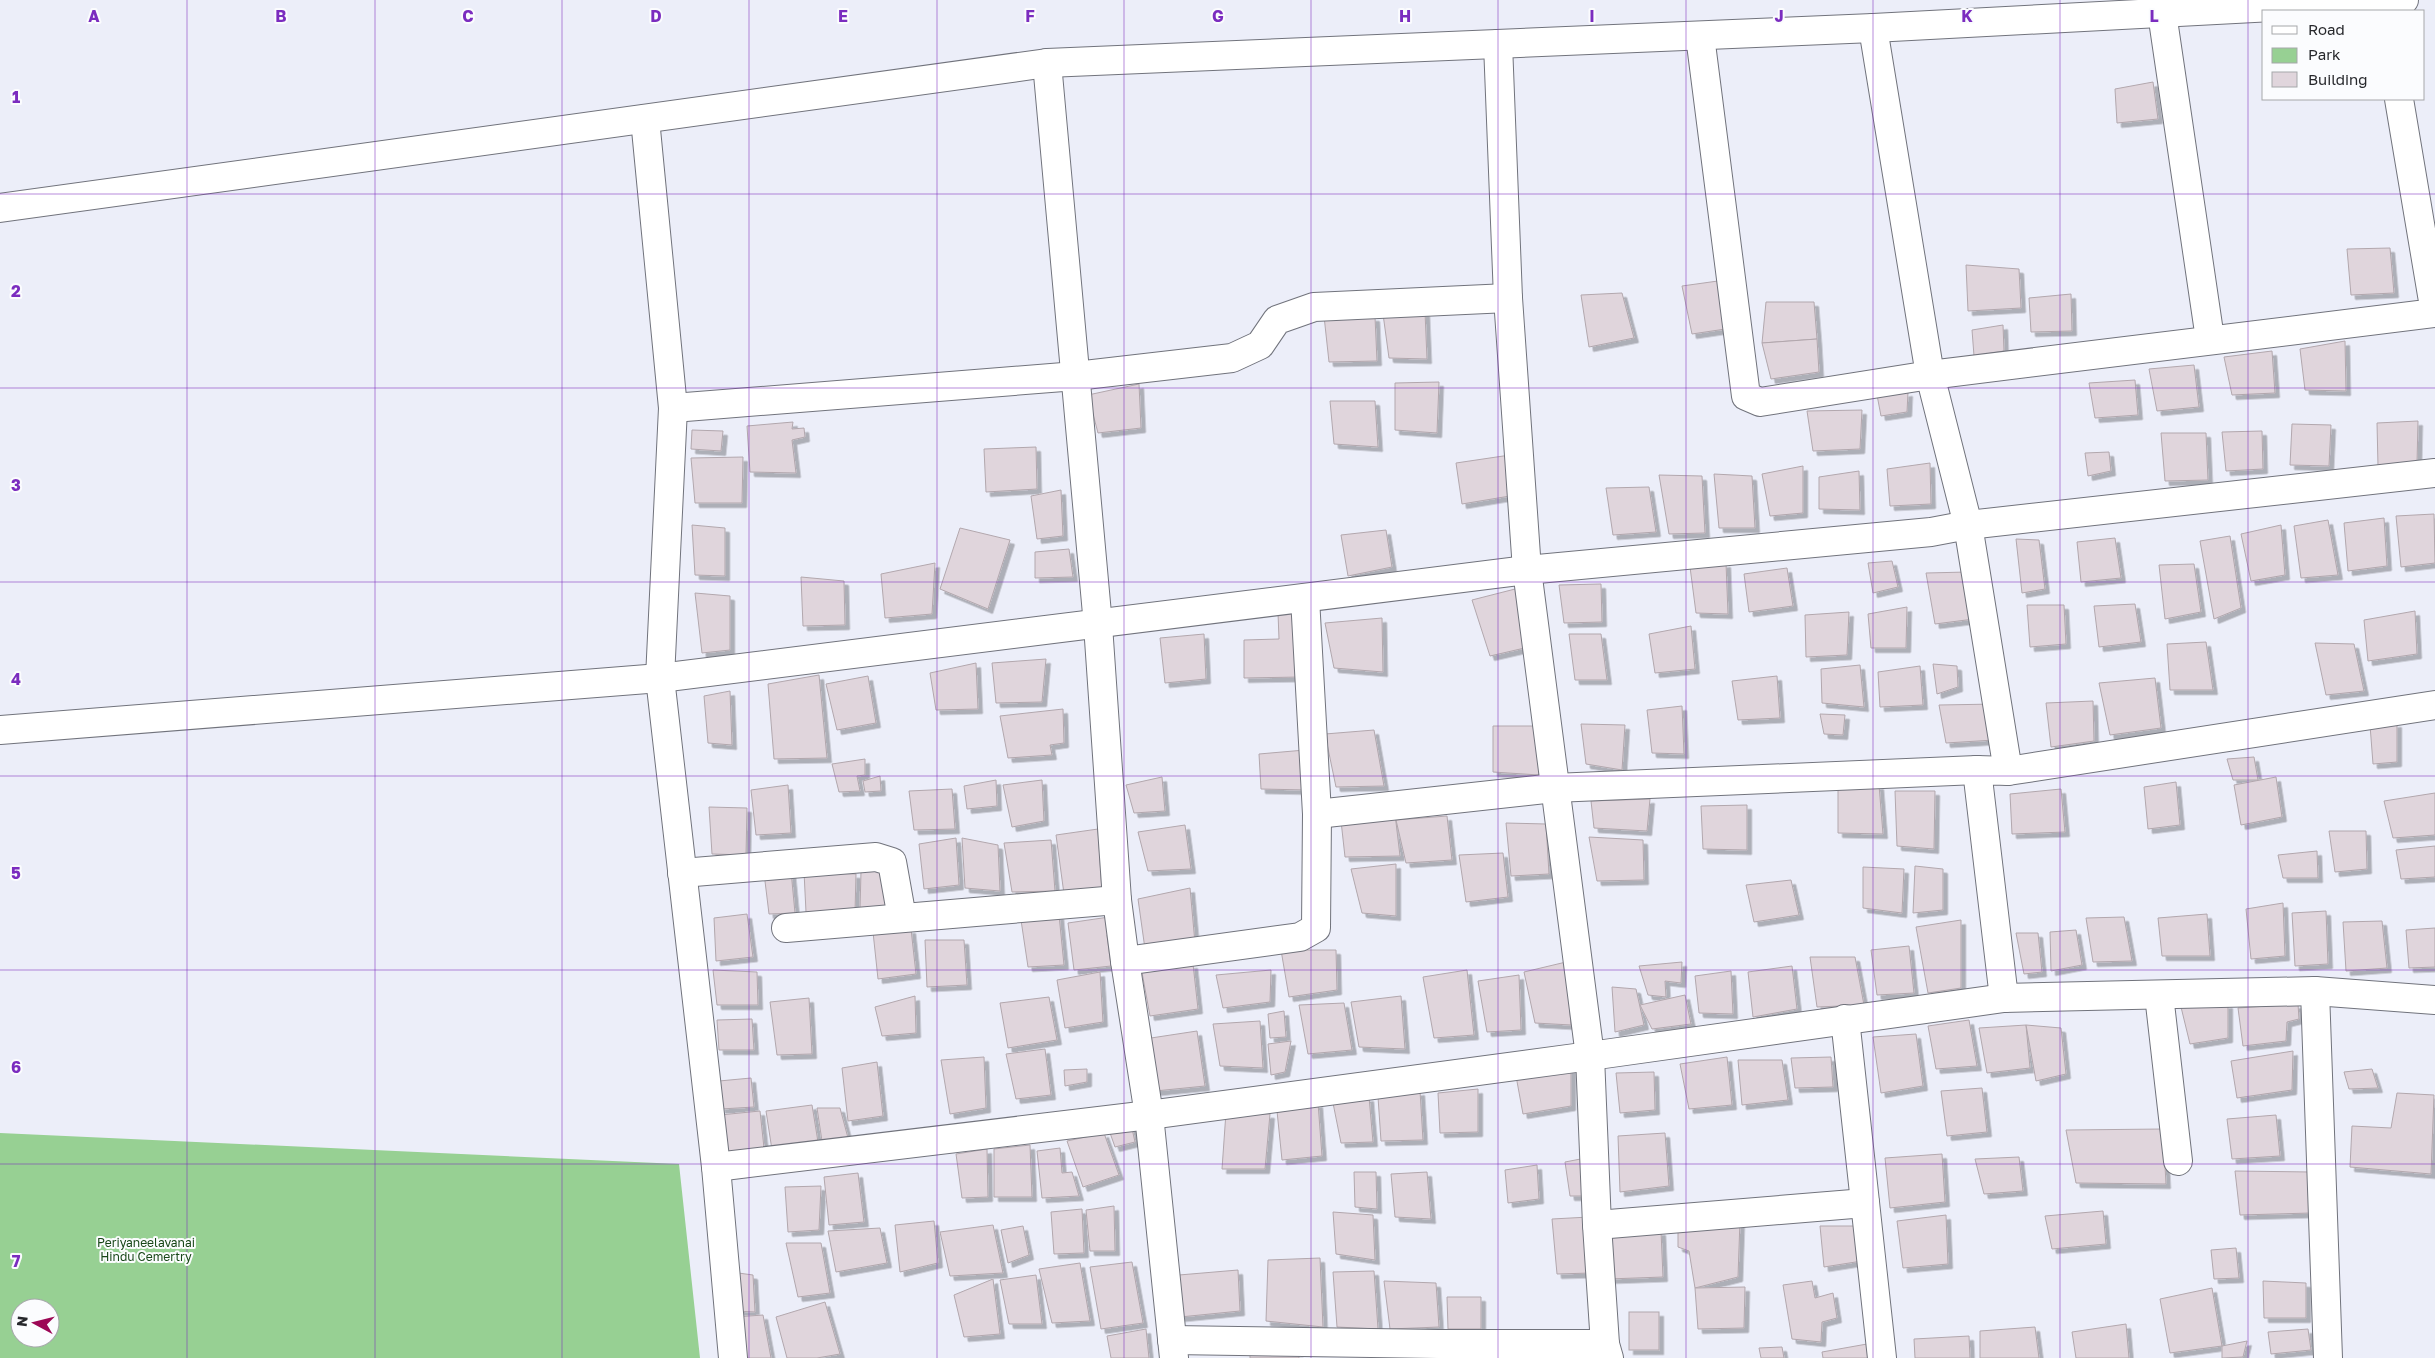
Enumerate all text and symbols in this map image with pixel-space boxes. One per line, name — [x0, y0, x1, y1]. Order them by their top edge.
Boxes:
text: A — [88, 6, 100, 26]
text: B — [275, 6, 287, 26]
text: C — [462, 6, 474, 26]
text: D — [650, 6, 662, 26]
text: E — [838, 6, 848, 26]
text: F — [1025, 6, 1035, 26]
text: G — [1212, 6, 1224, 26]
text: H — [1399, 6, 1411, 26]
text: I — [1589, 6, 1595, 26]
text: J — [1774, 6, 1784, 26]
text: K — [1961, 6, 1973, 26]
text: L — [2149, 6, 2159, 26]
legend — [2262, 10, 2425, 100]
text: Road — [2308, 20, 2345, 38]
text: Park — [2308, 45, 2341, 63]
text: Building — [2308, 70, 2368, 88]
text: 1 — [12, 87, 20, 107]
text: 2 — [11, 281, 21, 301]
text: 3 — [11, 475, 21, 495]
text: 4 — [11, 669, 21, 689]
text: 5 — [11, 863, 21, 883]
text: 6 — [11, 1057, 21, 1077]
park label: Periyaneelavanai Hindu Cemertry — [97, 1235, 195, 1264]
text: 7 — [12, 1251, 21, 1271]
north arrow — [10, 1298, 60, 1348]
text: N — [13, 1315, 31, 1328]

